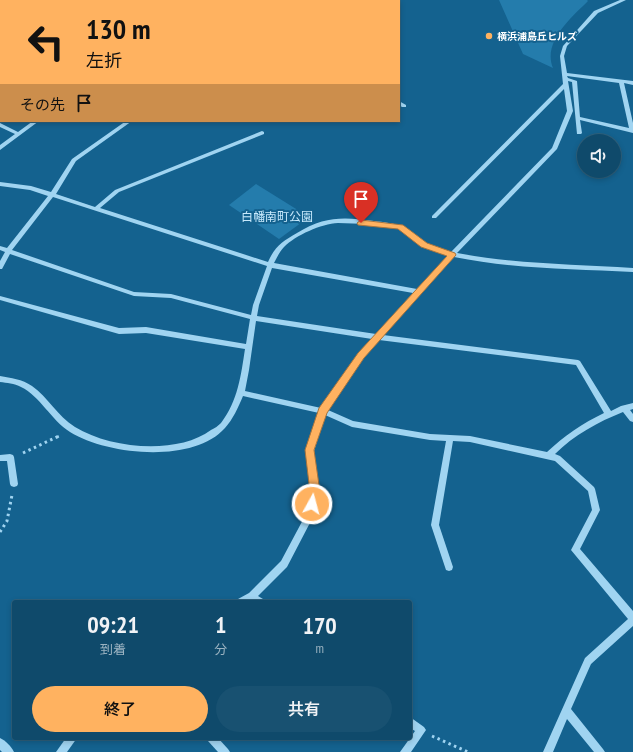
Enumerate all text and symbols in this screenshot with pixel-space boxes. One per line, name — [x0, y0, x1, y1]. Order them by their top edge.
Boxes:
text: 130 m — [86, 10, 150, 47]
icon: left — [20, 16, 72, 68]
place label: 横浜浦島丘ヒルズ — [497, 30, 577, 43]
marker: 横浜浦島丘ヒルズ — [484, 31, 494, 41]
text: 左折 — [86, 49, 122, 72]
icon: arrive — [73, 92, 95, 114]
text: その先 — [20, 95, 65, 114]
map controls — [577, 134, 621, 178]
button: sound — [577, 134, 621, 178]
pin — [344, 182, 378, 223]
icon: arrive — [350, 188, 372, 210]
park label: 白幡南町公園 — [241, 209, 313, 224]
position arrow — [291, 483, 333, 525]
text: 09:21 — [87, 609, 139, 640]
text: 1 — [215, 609, 226, 640]
text: 170 — [302, 610, 337, 641]
text: m — [315, 640, 324, 657]
text: 到着 — [100, 641, 126, 658]
text: 分 — [214, 641, 227, 658]
button: 終了 — [32, 686, 208, 732]
button: 共有 — [216, 686, 392, 732]

